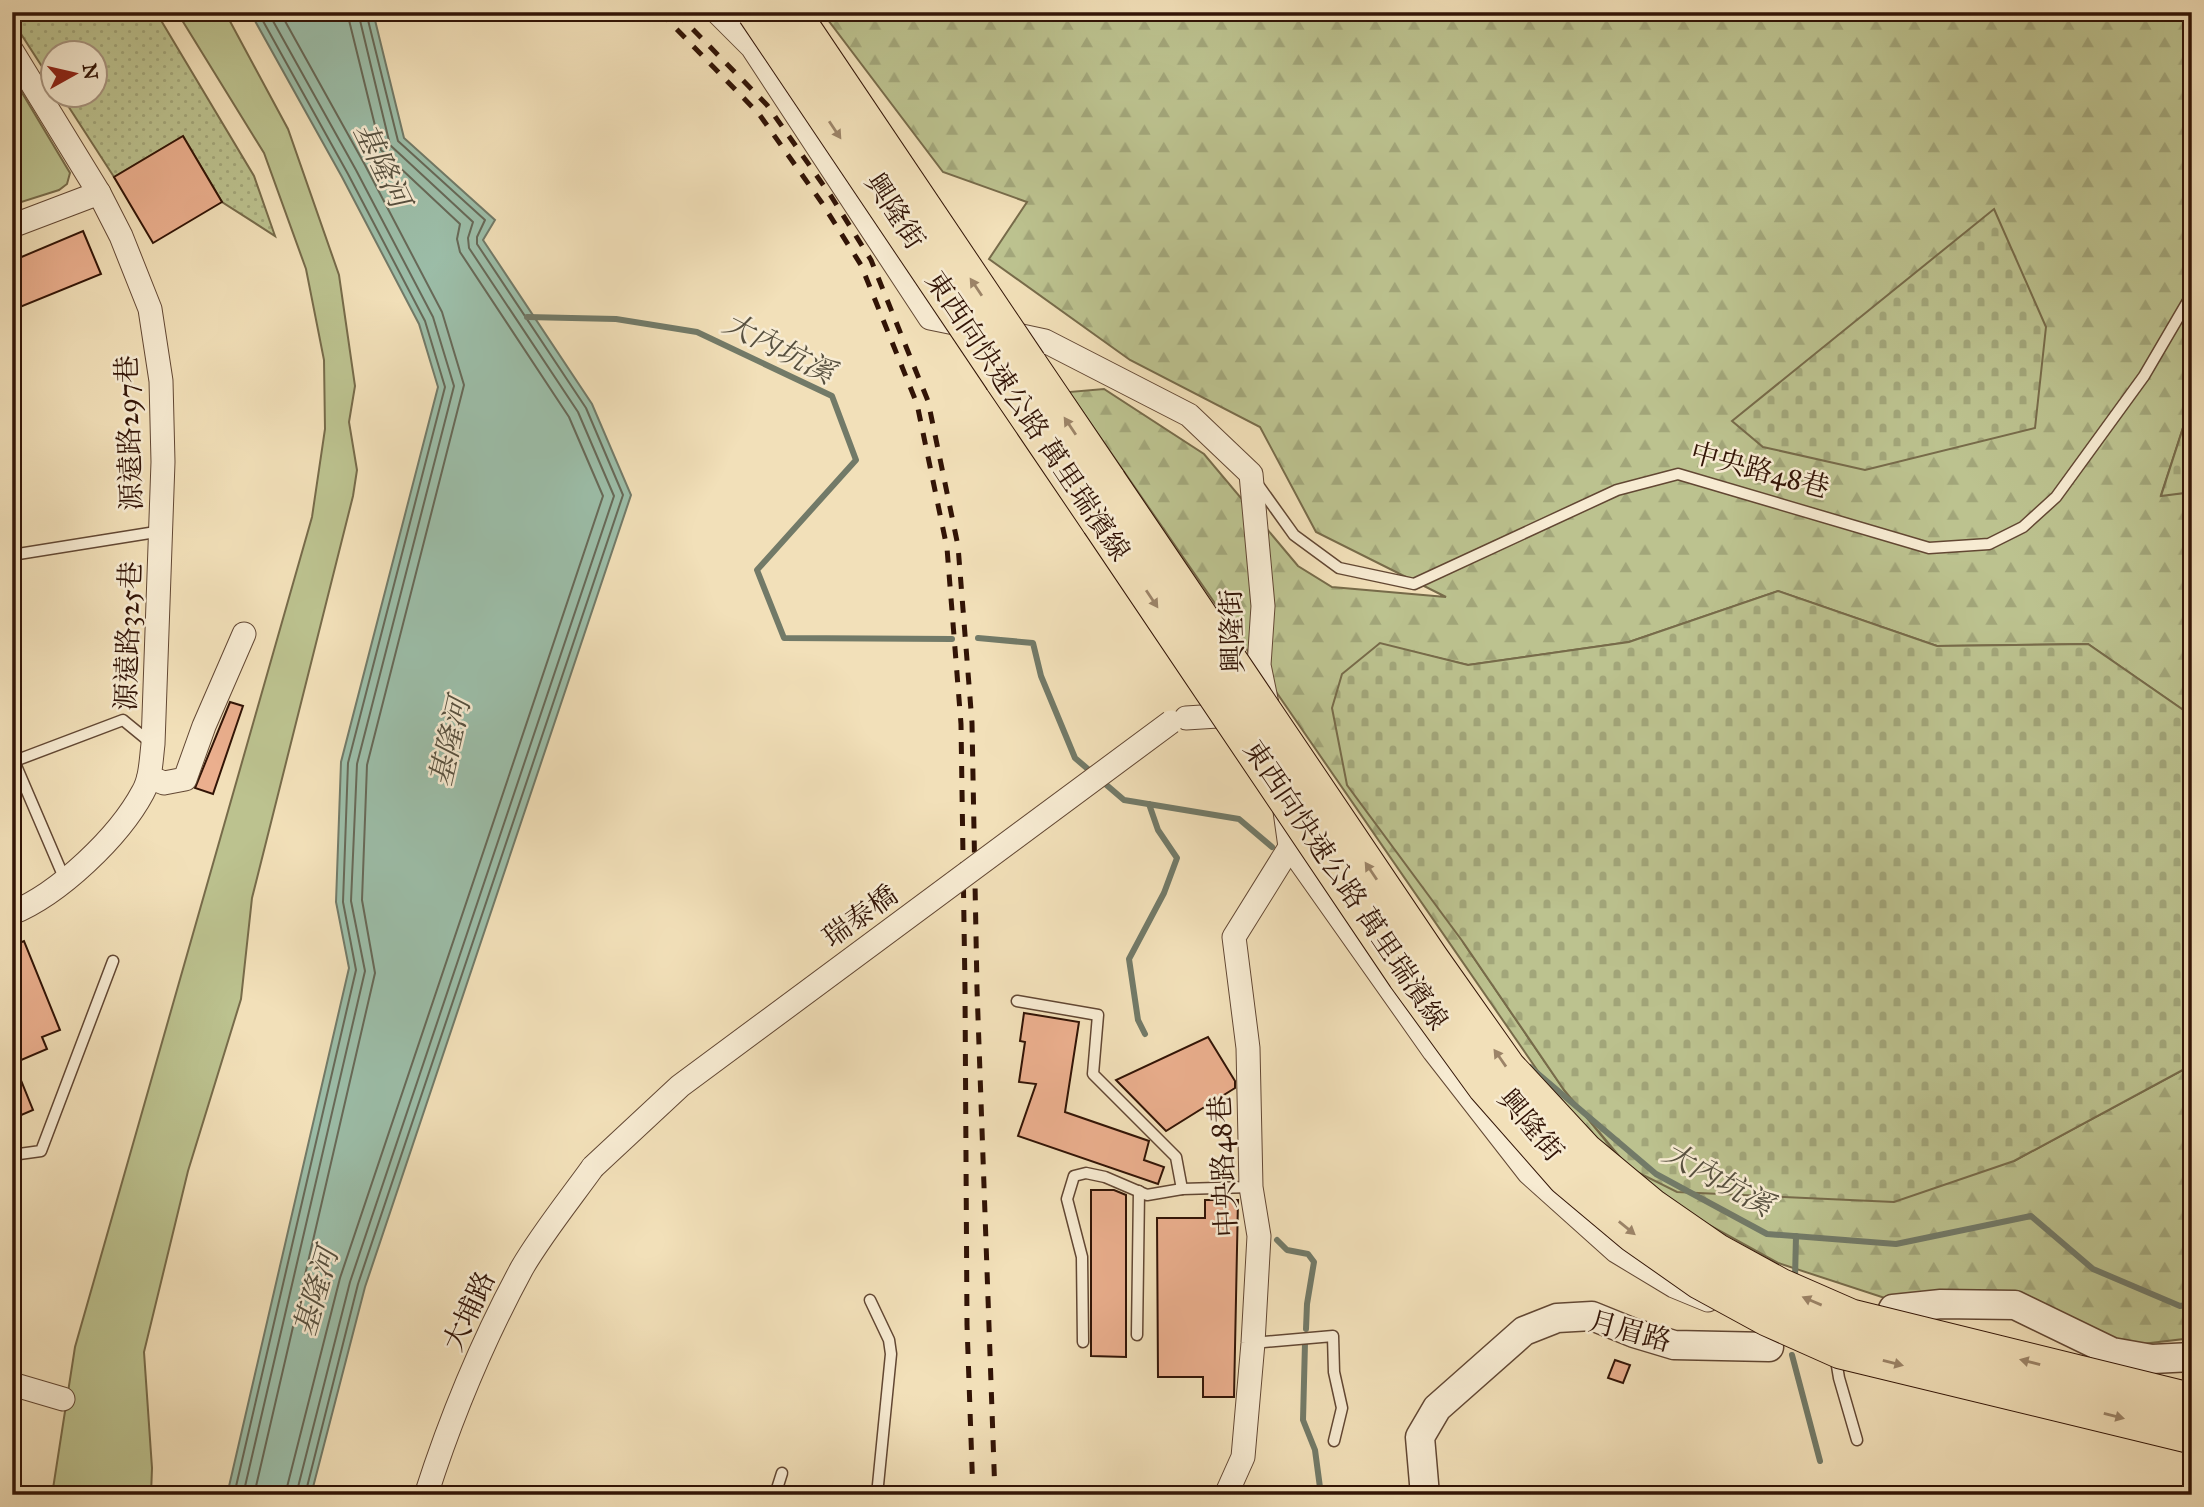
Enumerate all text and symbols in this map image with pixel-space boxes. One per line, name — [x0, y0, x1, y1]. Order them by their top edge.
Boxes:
north arrow — [38, 38, 108, 108]
text: N — [78, 62, 103, 81]
water label: 基隆河 — [346, 117, 420, 218]
one-way arrow — [828, 121, 842, 139]
street label: 興隆街 — [857, 166, 933, 256]
street label: 東西向快速公路 萬里瑞濱線 — [918, 264, 1138, 568]
one-way arrow — [970, 277, 983, 296]
water label: 大內坑溪 — [717, 305, 843, 393]
street label: 源遠路297巷 — [109, 355, 149, 511]
one-way arrow — [1064, 416, 1077, 435]
street label: 中央路48巷 — [1687, 435, 1833, 505]
street label: 源遠路325巷 — [108, 561, 148, 711]
street label: 興隆街 — [1213, 588, 1251, 674]
one-way arrow — [1145, 590, 1159, 608]
water label: 基隆河 — [422, 689, 479, 790]
street label: 東西向快速公路 萬里瑞濱線 — [1236, 733, 1456, 1037]
one-way arrow — [1364, 862, 1378, 880]
street label: 瑞泰橋 — [816, 877, 904, 955]
one-way arrow — [1493, 1049, 1507, 1067]
street label: 興隆街 — [1491, 1082, 1571, 1168]
street label: 中央路48巷 — [1202, 1094, 1244, 1238]
water label: 大內坑溪 — [1657, 1134, 1782, 1225]
one-way arrow — [1617, 1220, 1635, 1235]
water label: 基隆河 — [286, 1239, 347, 1340]
street label: 大埔路 — [435, 1266, 503, 1356]
one-way arrow — [1801, 1295, 1822, 1306]
street label: 月眉路 — [1585, 1303, 1675, 1359]
one-way arrow — [2019, 1356, 2041, 1367]
one-way arrow — [1882, 1358, 1904, 1369]
one-way arrow — [2103, 1411, 2125, 1422]

